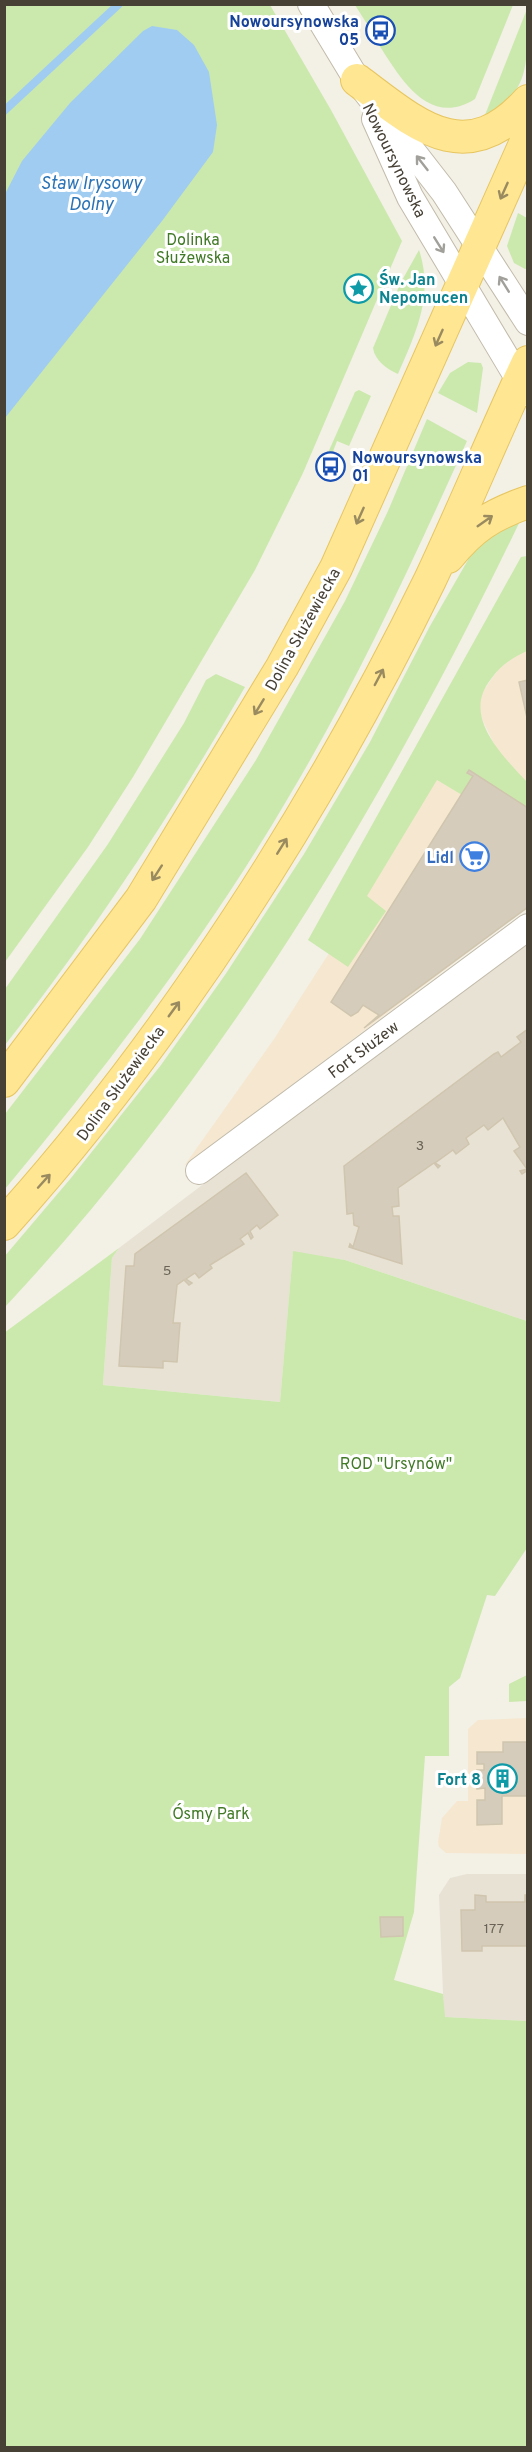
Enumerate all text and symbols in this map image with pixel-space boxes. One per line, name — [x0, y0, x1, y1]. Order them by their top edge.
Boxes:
place label: Nowoursynowska 05 — [229, 13, 359, 51]
bus stop icon: Nowoursynowska 05 — [364, 14, 396, 46]
street label: Nowoursynowska — [357, 100, 430, 221]
one-way arrow — [415, 156, 428, 172]
water label: Staw Irysowy Dolny — [40, 173, 144, 217]
one-way arrow — [497, 181, 509, 199]
park label: Dolinka Służewska — [156, 231, 230, 269]
one-way arrow — [433, 237, 446, 254]
place label: Św. Jan Nepomucen — [379, 269, 468, 309]
place icon: Św. Jan Nepomucen — [342, 272, 374, 304]
one-way arrow — [497, 276, 509, 293]
one-way arrow — [433, 329, 445, 347]
place label: Nowoursynowska 01 — [352, 449, 482, 487]
bus stop icon: Nowoursynowska 01 — [315, 450, 347, 482]
one-way arrow — [353, 507, 365, 525]
one-way arrow — [476, 515, 492, 528]
street label: Dolina Służewiecka — [262, 565, 346, 695]
one-way arrow — [374, 669, 385, 687]
one-way arrow — [252, 698, 264, 715]
one-way arrow — [276, 838, 288, 855]
supermarket icon: Lidl — [459, 841, 491, 873]
place label: Lidl — [427, 849, 454, 869]
one-way arrow — [151, 865, 163, 881]
one-way arrow — [168, 1001, 180, 1017]
street label: Fort Służew — [325, 1017, 404, 1084]
street label: Dolina Służewiecka — [73, 1023, 170, 1146]
house number: 3 — [416, 1138, 424, 1155]
one-way arrow — [37, 1174, 51, 1189]
house number: 5 — [163, 1263, 171, 1280]
park label: ROD "Ursynów" — [340, 1455, 452, 1475]
building icon: Fort 8 — [486, 1763, 518, 1795]
place label: Fort 8 — [437, 1771, 481, 1791]
park label: Ósmy Park — [172, 1803, 250, 1825]
house number: 177 — [484, 1921, 504, 1938]

